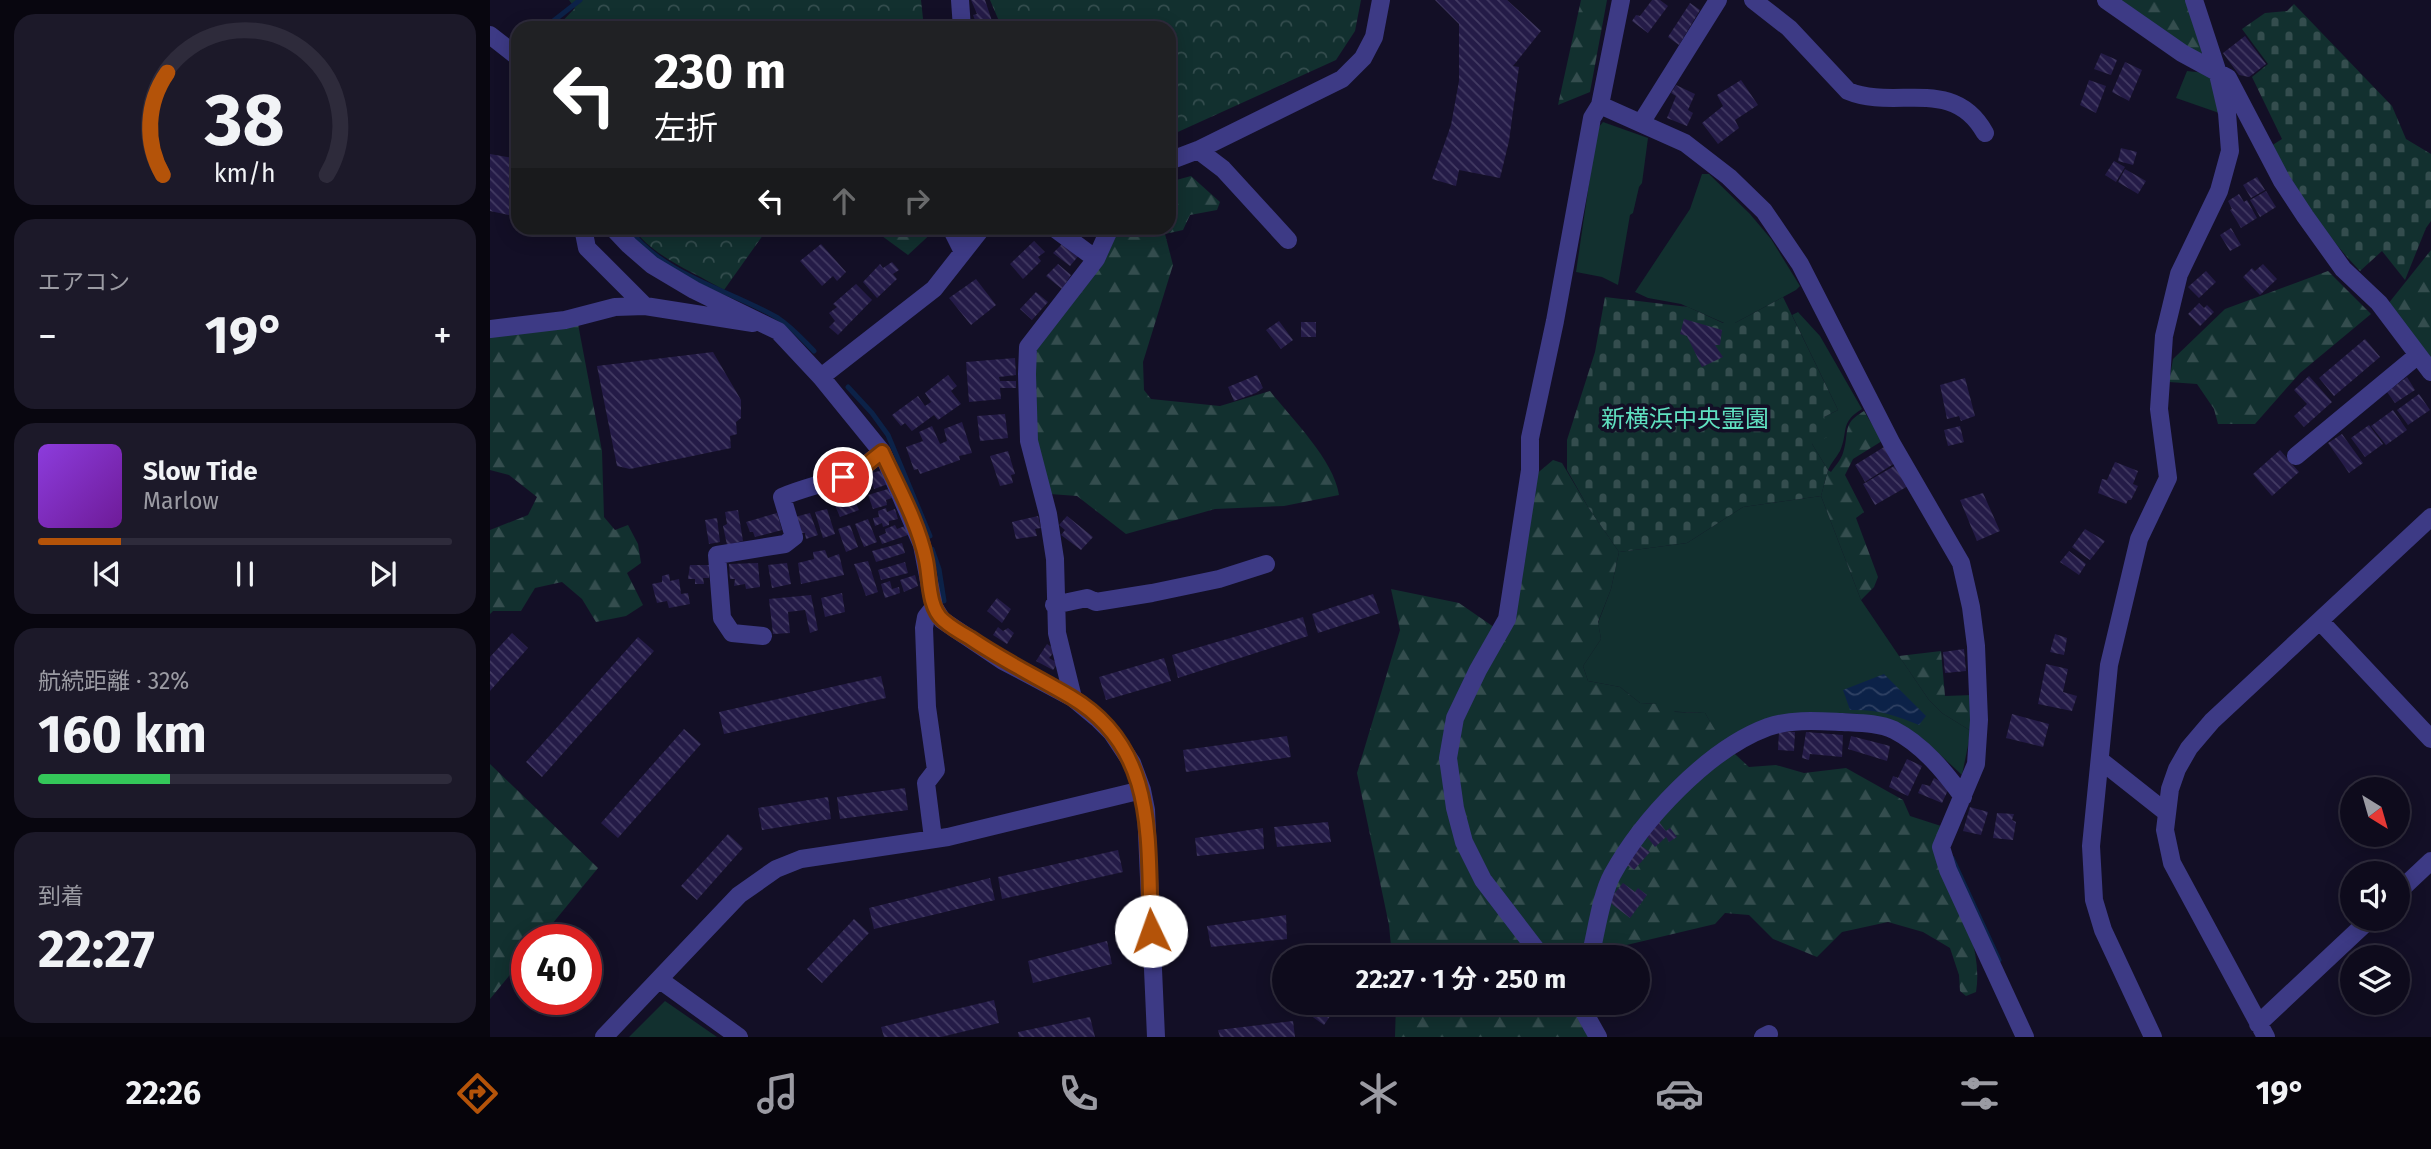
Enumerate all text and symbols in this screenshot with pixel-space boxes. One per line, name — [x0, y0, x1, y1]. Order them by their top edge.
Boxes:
text: 230 m — [654, 42, 786, 101]
icon: left — [539, 49, 630, 140]
text: 38 — [204, 78, 285, 165]
text: 左折 — [654, 109, 718, 147]
text: km/h — [214, 159, 276, 189]
icon: left — [752, 182, 790, 220]
icon: ahead — [825, 182, 863, 220]
icon: right — [898, 182, 936, 220]
text: エアコン — [38, 268, 130, 296]
text: 19° — [205, 304, 285, 367]
text: − — [38, 313, 57, 359]
text: + — [433, 313, 452, 359]
park label: 新横浜中央霊園 — [1601, 405, 1769, 433]
pin — [813, 447, 873, 507]
text: Slow Tide — [143, 456, 258, 487]
icon: arrive — [824, 458, 862, 496]
text: Marlow — [143, 487, 219, 515]
icon: previous — [88, 555, 126, 593]
icon: pause — [226, 555, 264, 593]
icon: next — [364, 555, 402, 593]
text: 航続距離 · 32% — [38, 667, 189, 695]
text: 160 km — [38, 703, 207, 766]
north arrow — [2340, 777, 2410, 847]
map controls — [2340, 777, 2410, 1015]
button: sound — [2340, 861, 2410, 931]
text: 到着 — [38, 882, 84, 910]
position arrow — [1114, 894, 1188, 968]
text: 22:27 — [38, 918, 155, 981]
speed limit sign: 40 — [511, 924, 602, 1015]
button: layers — [2340, 945, 2410, 1015]
text: 22:27 · 1 分 · 250 m — [1356, 964, 1566, 995]
icon: directions — [453, 1069, 502, 1118]
icon: music — [753, 1069, 802, 1118]
icon: phone — [1054, 1069, 1103, 1118]
icon: climate — [1354, 1069, 1403, 1118]
icon: car — [1655, 1069, 1704, 1118]
icon: filters — [1955, 1069, 2004, 1118]
text: 22:26 — [126, 1074, 201, 1112]
text: 19° — [2256, 1074, 2305, 1112]

